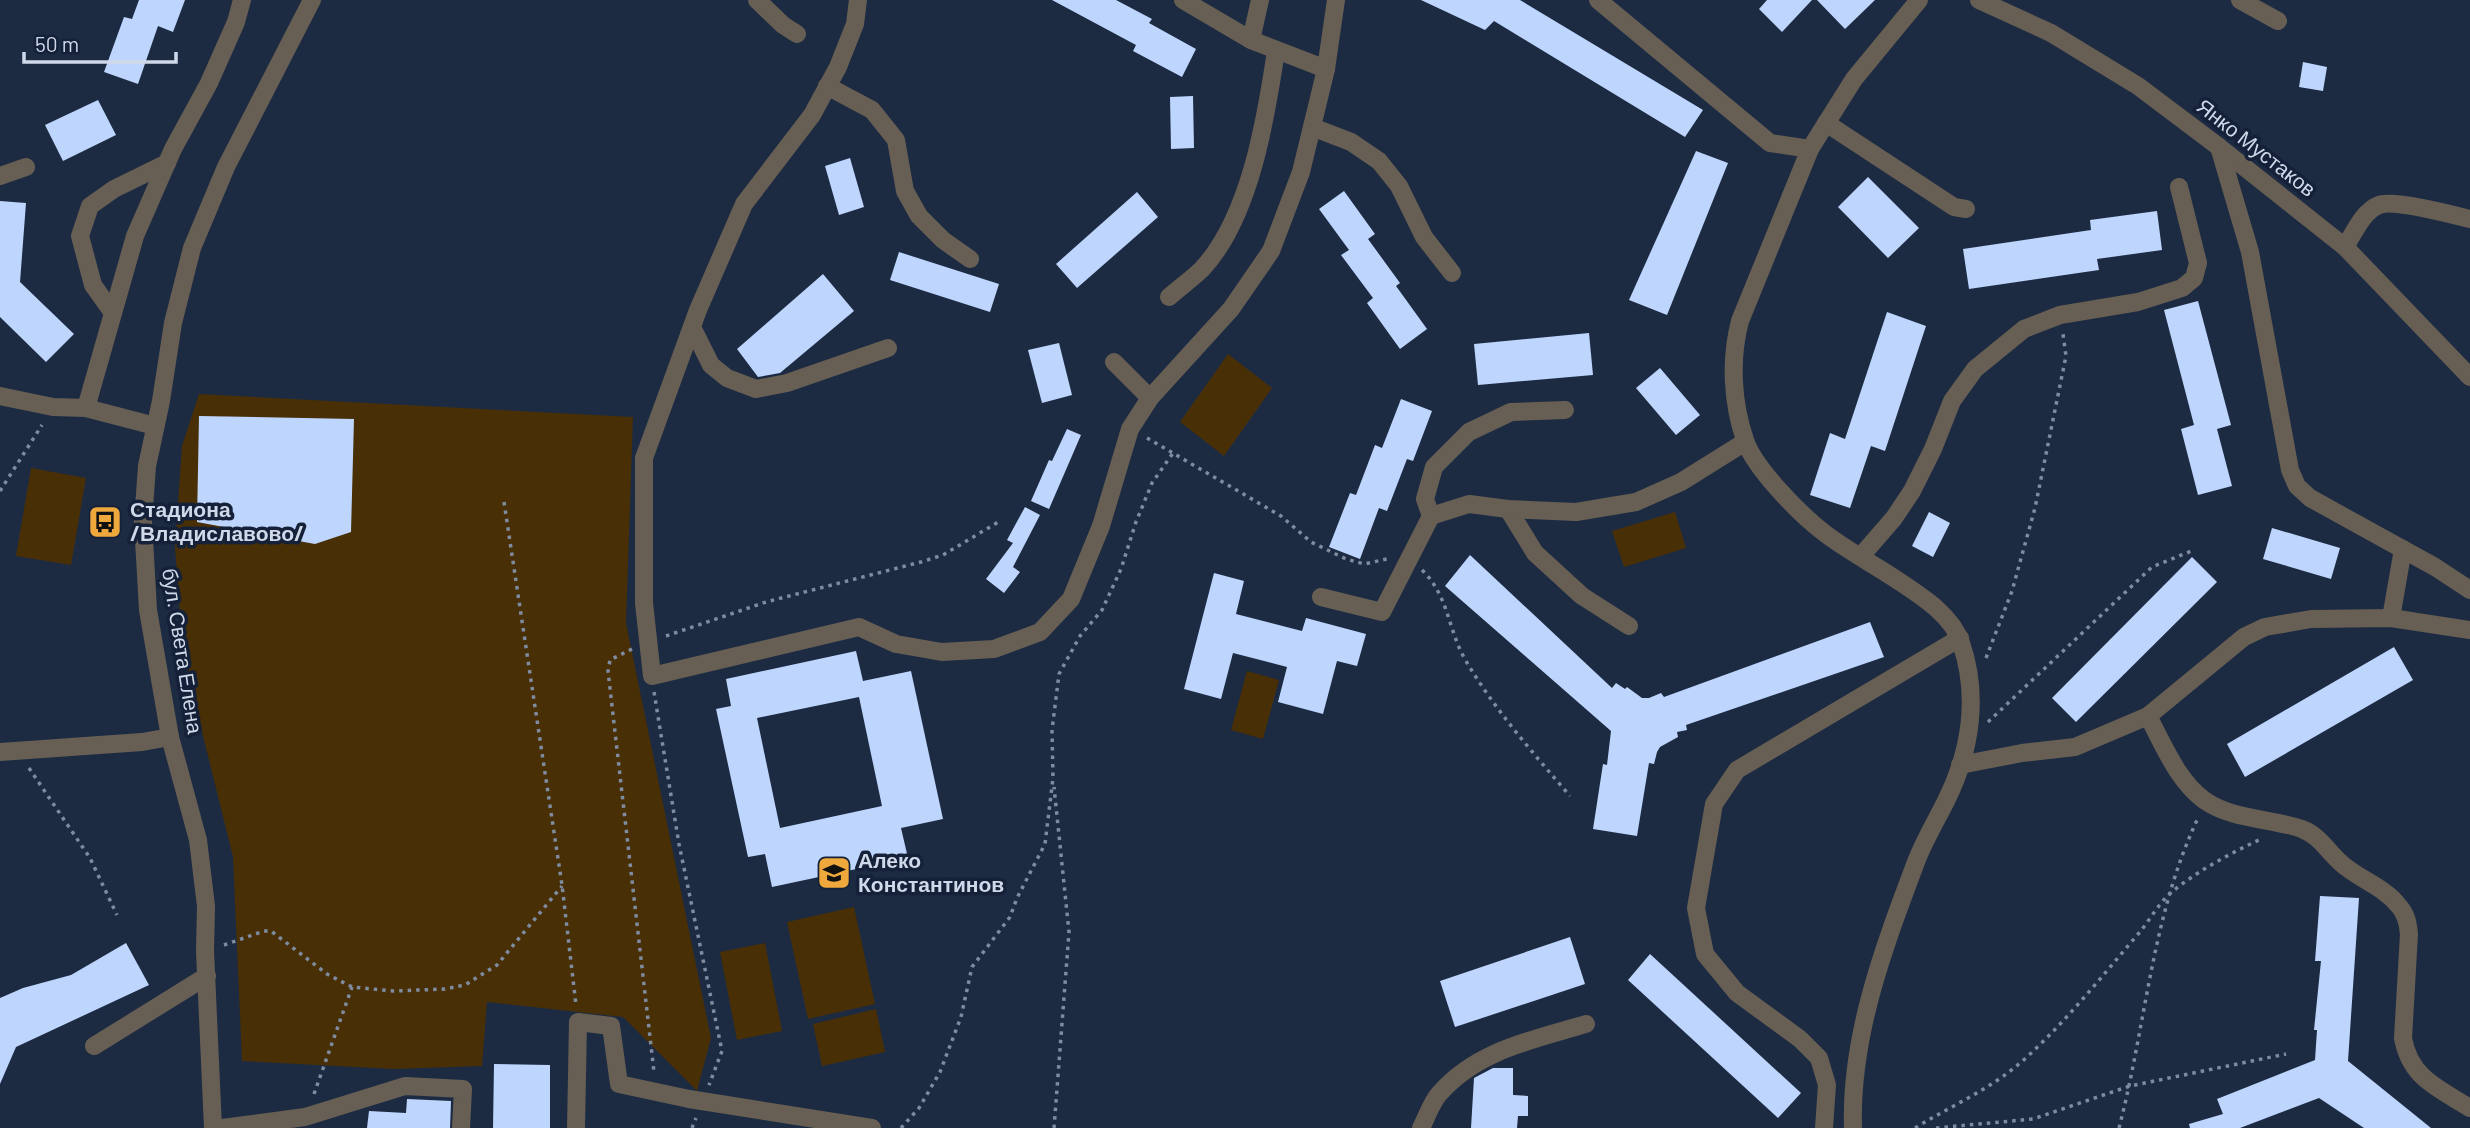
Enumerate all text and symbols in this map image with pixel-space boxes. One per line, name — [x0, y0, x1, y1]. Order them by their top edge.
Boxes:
scale bar — [24, 21, 177, 65]
text: 50 m — [35, 31, 79, 56]
street label: Янко Мустаков — [2193, 93, 2321, 201]
place label: Стадиона /Владиславово/ — [130, 496, 304, 545]
bus stop icon: Стадиона /Владиславово/ — [86, 503, 124, 541]
street label: бул. Света Елена — [158, 566, 209, 736]
place label: Алеко Константинов — [858, 847, 1004, 896]
school or university icon: Алеко Константинов — [815, 854, 853, 892]

